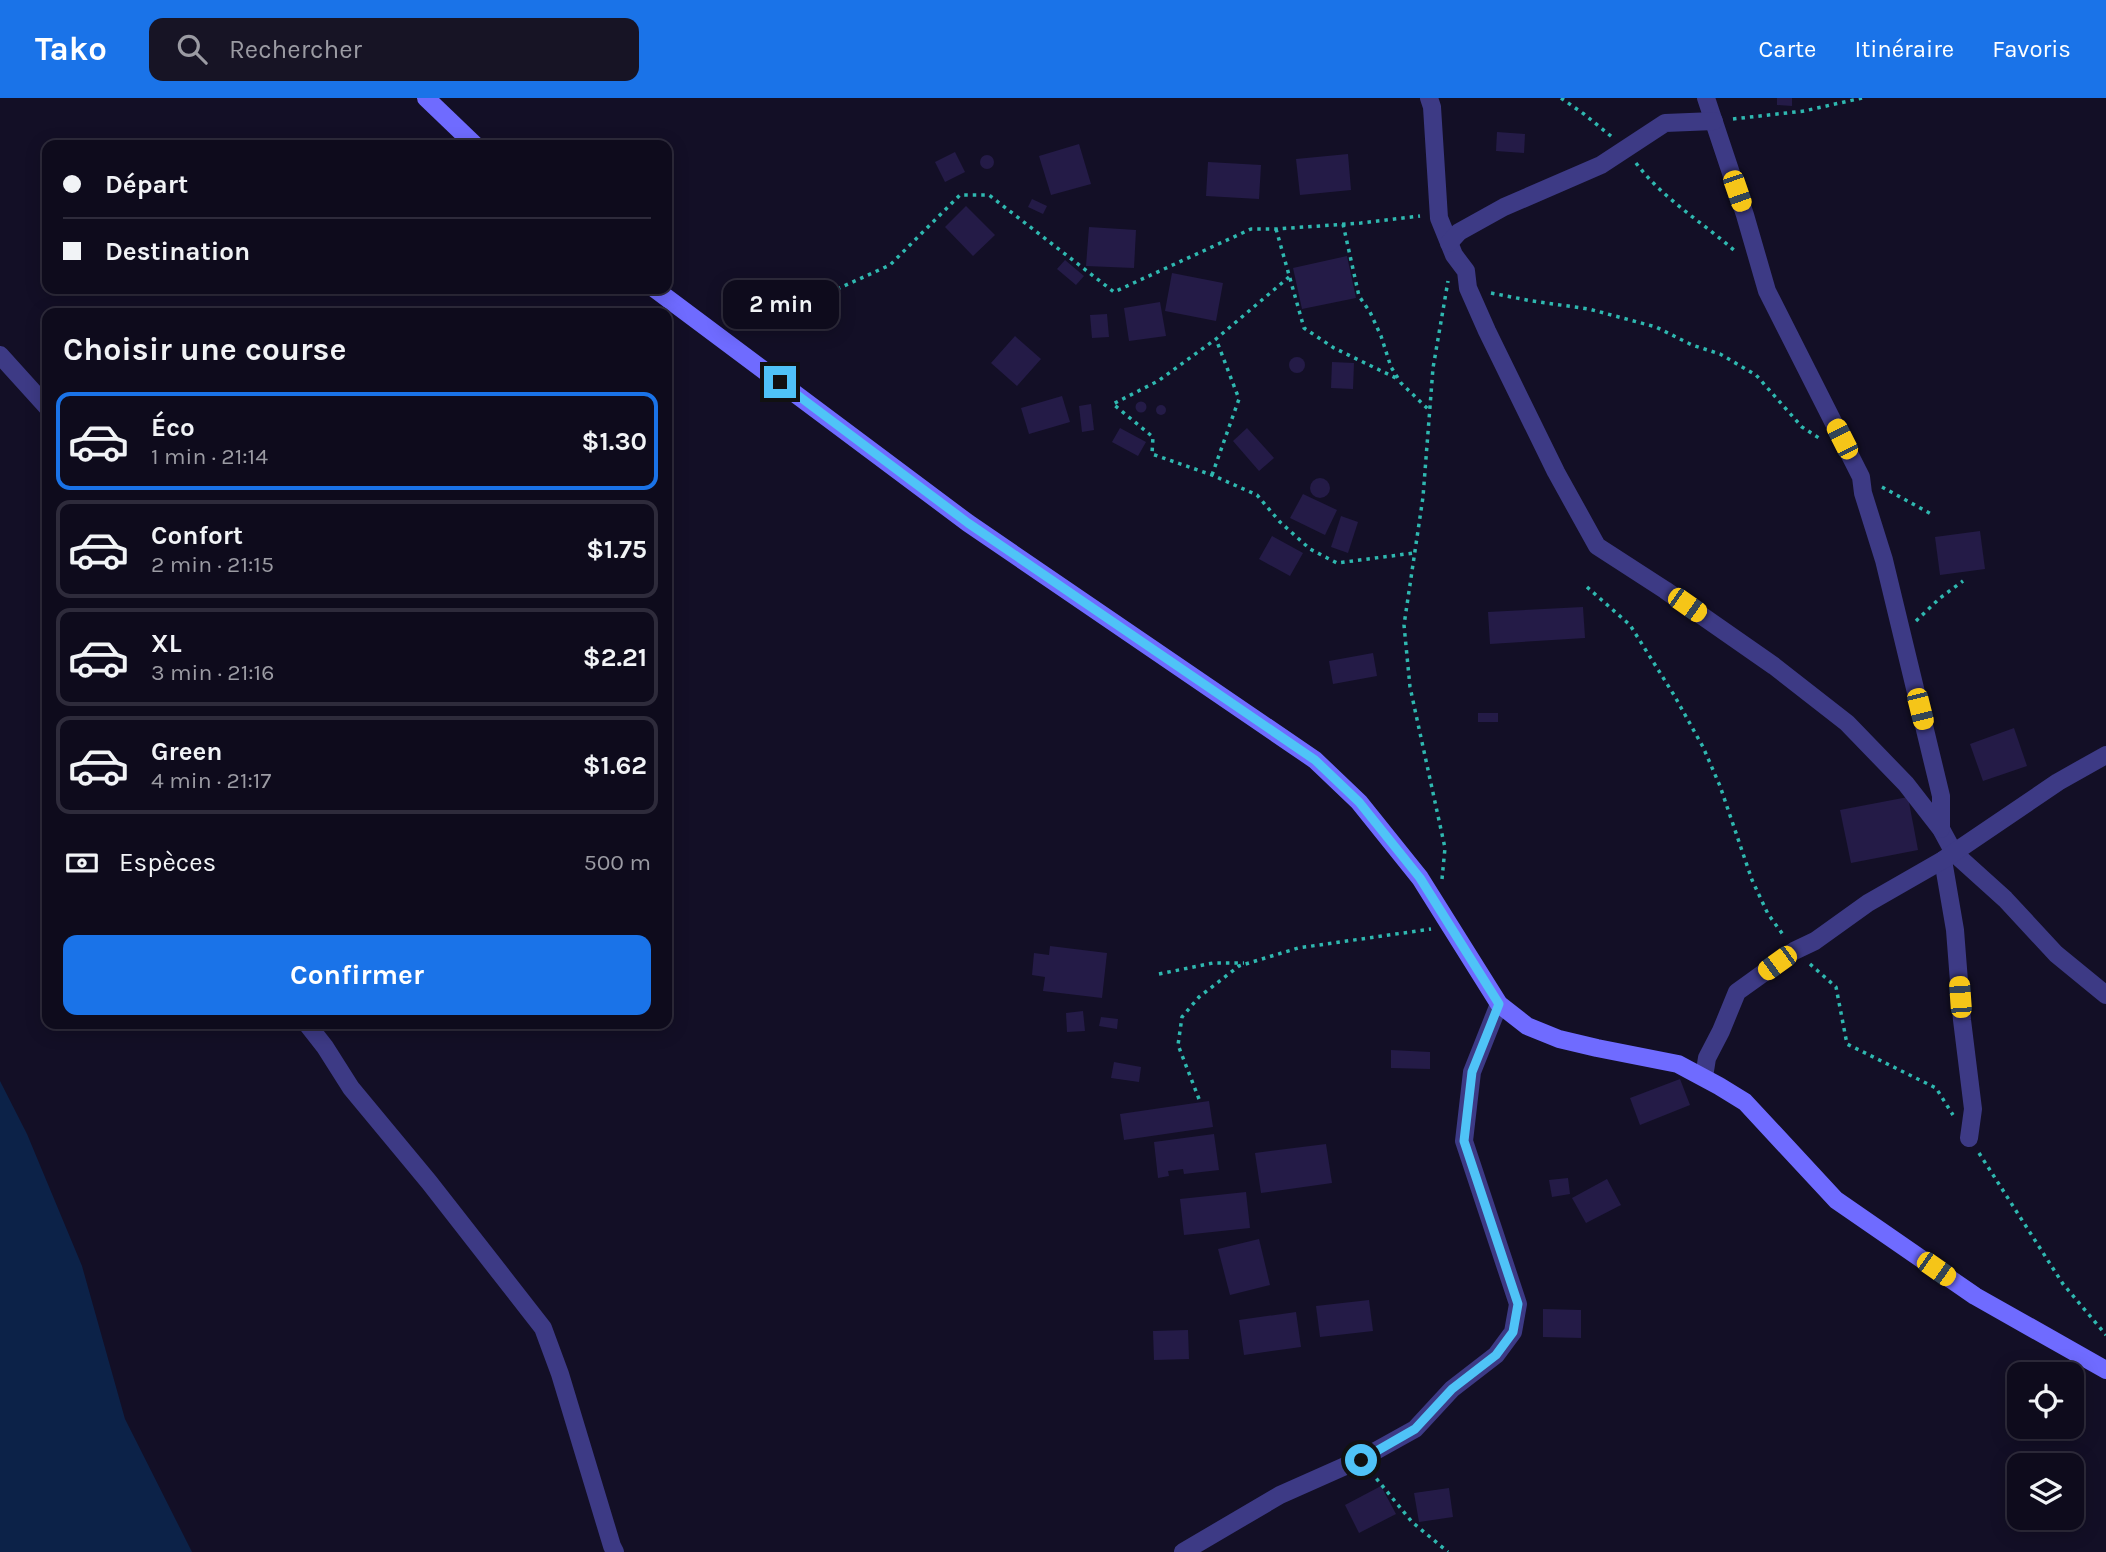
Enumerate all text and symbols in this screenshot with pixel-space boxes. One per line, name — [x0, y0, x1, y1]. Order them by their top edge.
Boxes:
search box — [149, 18, 639, 81]
text: Tako — [35, 30, 107, 68]
icon: search — [173, 30, 211, 68]
text: Rechercher — [229, 34, 362, 65]
text: Carte — [1758, 35, 1816, 63]
text: Itinéraire — [1854, 35, 1954, 63]
text: Favoris — [1992, 35, 2071, 63]
car — [1721, 168, 1754, 214]
text: Départ — [105, 169, 188, 200]
text: Destination — [105, 236, 250, 267]
callout: 2 min — [722, 280, 838, 330]
text: 2 min — [749, 291, 813, 318]
text: Choisir une course — [63, 331, 346, 368]
route end — [764, 366, 796, 398]
icon: car — [67, 410, 130, 473]
text: Éco — [151, 412, 195, 443]
car — [1824, 416, 1861, 462]
text: $1.30 — [582, 426, 647, 457]
text: 1 min · 21:14 — [151, 443, 268, 470]
icon: car — [67, 518, 130, 581]
text: Confort — [151, 520, 243, 551]
text: $1.75 — [586, 534, 647, 565]
text: 2 min · 21:15 — [151, 551, 274, 578]
car — [1664, 584, 1711, 626]
icon: car — [67, 626, 130, 689]
text: XL — [151, 628, 182, 659]
text: $2.21 — [583, 642, 647, 673]
text: 3 min · 21:16 — [151, 659, 274, 686]
car — [1905, 686, 1936, 732]
icon: car — [67, 734, 130, 797]
text: Green — [151, 736, 223, 767]
text: $1.62 — [583, 750, 647, 781]
text: 4 min · 21:17 — [151, 767, 271, 794]
icon: cash — [63, 844, 101, 882]
text: Espèces — [119, 847, 216, 878]
text: 500 m — [584, 849, 651, 876]
button: Confirmer — [63, 935, 651, 1015]
car — [1754, 942, 1801, 984]
car — [1949, 975, 1972, 1019]
car — [1913, 1248, 1960, 1290]
map controls — [2007, 1362, 2084, 1530]
button: locate — [2007, 1362, 2084, 1439]
route start — [1345, 1444, 1377, 1476]
button: layers — [2007, 1453, 2084, 1530]

